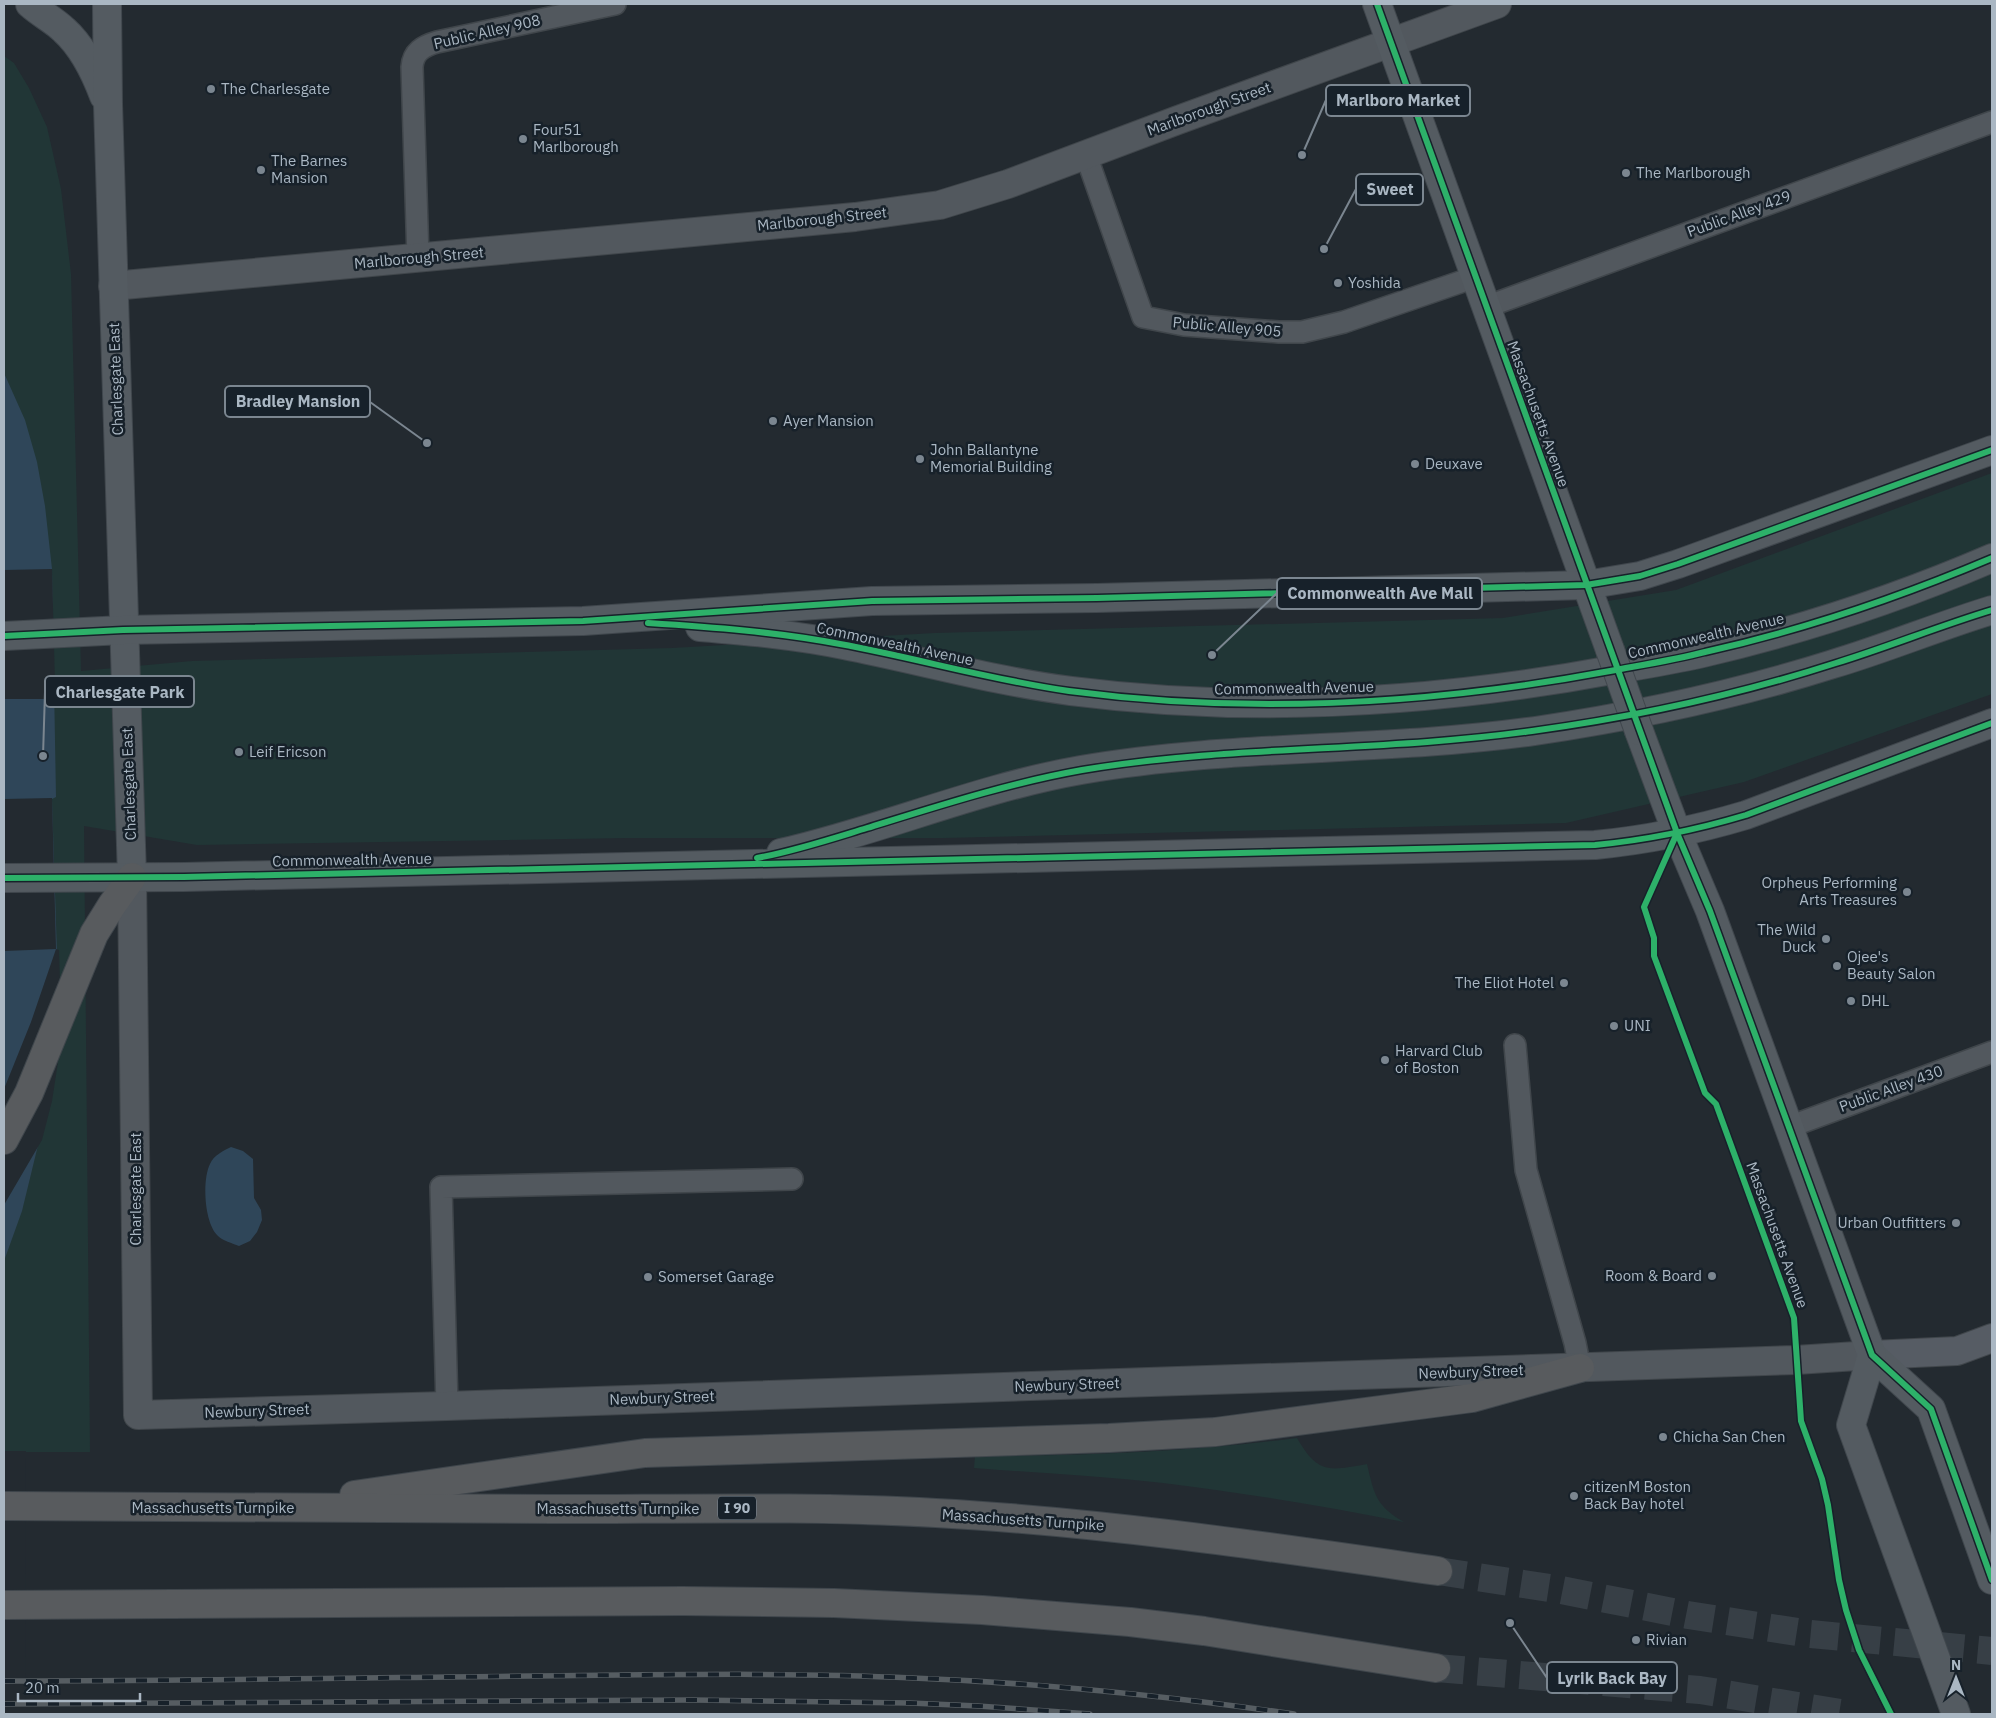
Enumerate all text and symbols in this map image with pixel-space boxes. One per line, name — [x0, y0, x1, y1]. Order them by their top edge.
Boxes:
street label: Public Alley 908 — [432, 10, 542, 53]
street label: Marlborough Street — [1144, 77, 1273, 140]
place label: The Charlesgate — [221, 79, 330, 98]
marker: The Charlesgate — [205, 83, 217, 95]
callout: Marlboro Market — [1326, 85, 1470, 116]
text: Marlboro Market — [1336, 90, 1460, 110]
place label: Four51 Marlborough — [533, 120, 619, 156]
marker: Four51 Marlborough — [517, 133, 529, 145]
place label: The Barnes Mansion — [271, 151, 347, 187]
place label: The Marlborough — [1636, 163, 1751, 182]
marker: The Barnes Mansion — [255, 164, 267, 176]
marker: The Marlborough — [1620, 167, 1632, 179]
callout: Sweet — [1356, 174, 1423, 205]
text: Sweet — [1366, 179, 1414, 199]
street label: Public Alley 429 — [1684, 186, 1793, 241]
street label: Marlborough Street — [756, 202, 888, 235]
street label: Marlborough Street — [353, 242, 485, 273]
place label: Yoshida — [1348, 273, 1401, 292]
marker: Yoshida — [1332, 277, 1344, 289]
street label: Public Alley 905 — [1172, 312, 1282, 341]
street label: Charlesgate East — [104, 322, 127, 436]
street label: Massachusetts Avenue — [1503, 338, 1574, 490]
callout: Bradley Mansion — [225, 386, 370, 417]
text: Bradley Mansion — [236, 391, 360, 411]
place label: Ayer Mansion — [783, 411, 874, 430]
marker: Ayer Mansion — [767, 415, 779, 427]
place label: John Ballantyne Memorial Building — [930, 440, 1052, 476]
marker: John Ballantyne Memorial Building — [914, 453, 926, 465]
place label: Deuxave — [1425, 454, 1483, 473]
marker: Deuxave — [1409, 458, 1421, 470]
callout: Commonwealth Ave Mall — [1277, 578, 1482, 609]
text: Commonwealth Ave Mall — [1287, 583, 1473, 603]
street label: Commonwealth Avenue — [1626, 608, 1786, 663]
street label: Commonwealth Avenue — [815, 618, 975, 669]
callout: Charlesgate Park — [45, 676, 194, 707]
street label: Commonwealth Avenue — [1214, 677, 1374, 698]
text: Charlesgate Park — [55, 682, 185, 702]
street label: Charlesgate East — [117, 727, 140, 841]
place label: Leif Ericson — [249, 742, 327, 761]
marker: Leif Ericson — [233, 746, 245, 758]
street label: Commonwealth Avenue — [272, 849, 432, 870]
place label: Orpheus Performing Arts Treasures — [1761, 873, 1897, 909]
marker: Orpheus Performing Arts Treasures — [1901, 886, 1913, 898]
place label: The Wild Duck — [1757, 920, 1816, 956]
marker: The Wild Duck — [1820, 933, 1832, 945]
place label: Ojee's Beauty Salon — [1847, 947, 1936, 983]
marker: Ojee's Beauty Salon — [1831, 960, 1843, 972]
place label: The Eliot Hotel — [1455, 973, 1554, 992]
marker: The Eliot Hotel — [1558, 977, 1570, 989]
place label: DHL — [1861, 991, 1890, 1010]
marker: DHL — [1845, 995, 1857, 1007]
place label: UNI — [1624, 1016, 1651, 1035]
marker: UNI — [1608, 1020, 1620, 1032]
place label: Harvard Club of Boston — [1395, 1041, 1483, 1077]
marker: Harvard Club of Boston — [1379, 1054, 1391, 1066]
street label: Public Alley 430 — [1836, 1061, 1945, 1116]
street label: Charlesgate East — [126, 1133, 145, 1245]
street label: Massachusetts Avenue — [1742, 1159, 1813, 1311]
place label: Urban Outfitters — [1837, 1213, 1946, 1232]
marker: Urban Outfitters — [1950, 1217, 1962, 1229]
place label: Room & Board — [1605, 1266, 1702, 1285]
place label: Somerset Garage — [658, 1267, 774, 1286]
marker: Room & Board — [1706, 1270, 1718, 1282]
marker: Somerset Garage — [642, 1271, 654, 1283]
street label: Newbury Street — [1418, 1360, 1524, 1383]
street label: Newbury Street — [1014, 1373, 1120, 1396]
street label: Newbury Street — [609, 1386, 715, 1409]
street label: Newbury Street — [204, 1399, 310, 1422]
place label: Chicha San Chen — [1673, 1427, 1786, 1446]
marker: Chicha San Chen — [1657, 1431, 1669, 1443]
place label: citizenM Boston Back Bay hotel — [1584, 1477, 1691, 1513]
marker: citizenM Boston Back Bay hotel — [1568, 1490, 1580, 1502]
road number: I 90 — [718, 1496, 756, 1520]
street label: Massachusetts Turnpike — [132, 1498, 294, 1517]
street label: Massachusetts Turnpike — [537, 1499, 699, 1518]
street label: Massachusetts Turnpike — [941, 1504, 1105, 1535]
place label: Rivian — [1646, 1630, 1687, 1649]
marker: Rivian — [1630, 1634, 1642, 1646]
north arrow — [1931, 1653, 1981, 1703]
text: N — [1951, 1656, 1961, 1674]
callout: Lyrik Back Bay — [1547, 1662, 1677, 1693]
text: Lyrik Back Bay — [1557, 1668, 1667, 1688]
scale bar — [18, 1670, 140, 1702]
text: 20 m — [25, 1678, 60, 1697]

